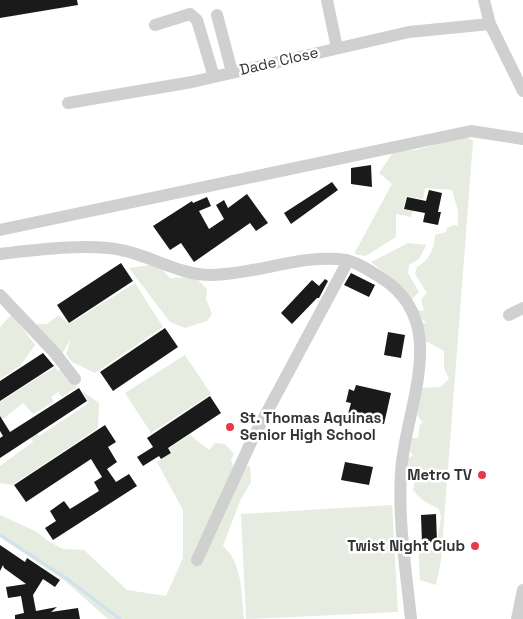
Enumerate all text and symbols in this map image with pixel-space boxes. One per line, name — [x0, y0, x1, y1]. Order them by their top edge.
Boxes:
street label: Dade Close — [238, 42, 320, 79]
place label: St. Thomas Aquinas Senior High School — [240, 408, 382, 444]
marker: St. Thomas Aquinas Senior High School — [224, 421, 236, 433]
place label: Metro TV — [407, 465, 472, 484]
marker: Metro TV — [476, 469, 488, 481]
place label: Twist Night Club — [347, 536, 465, 555]
marker: Twist Night Club — [469, 540, 481, 552]

